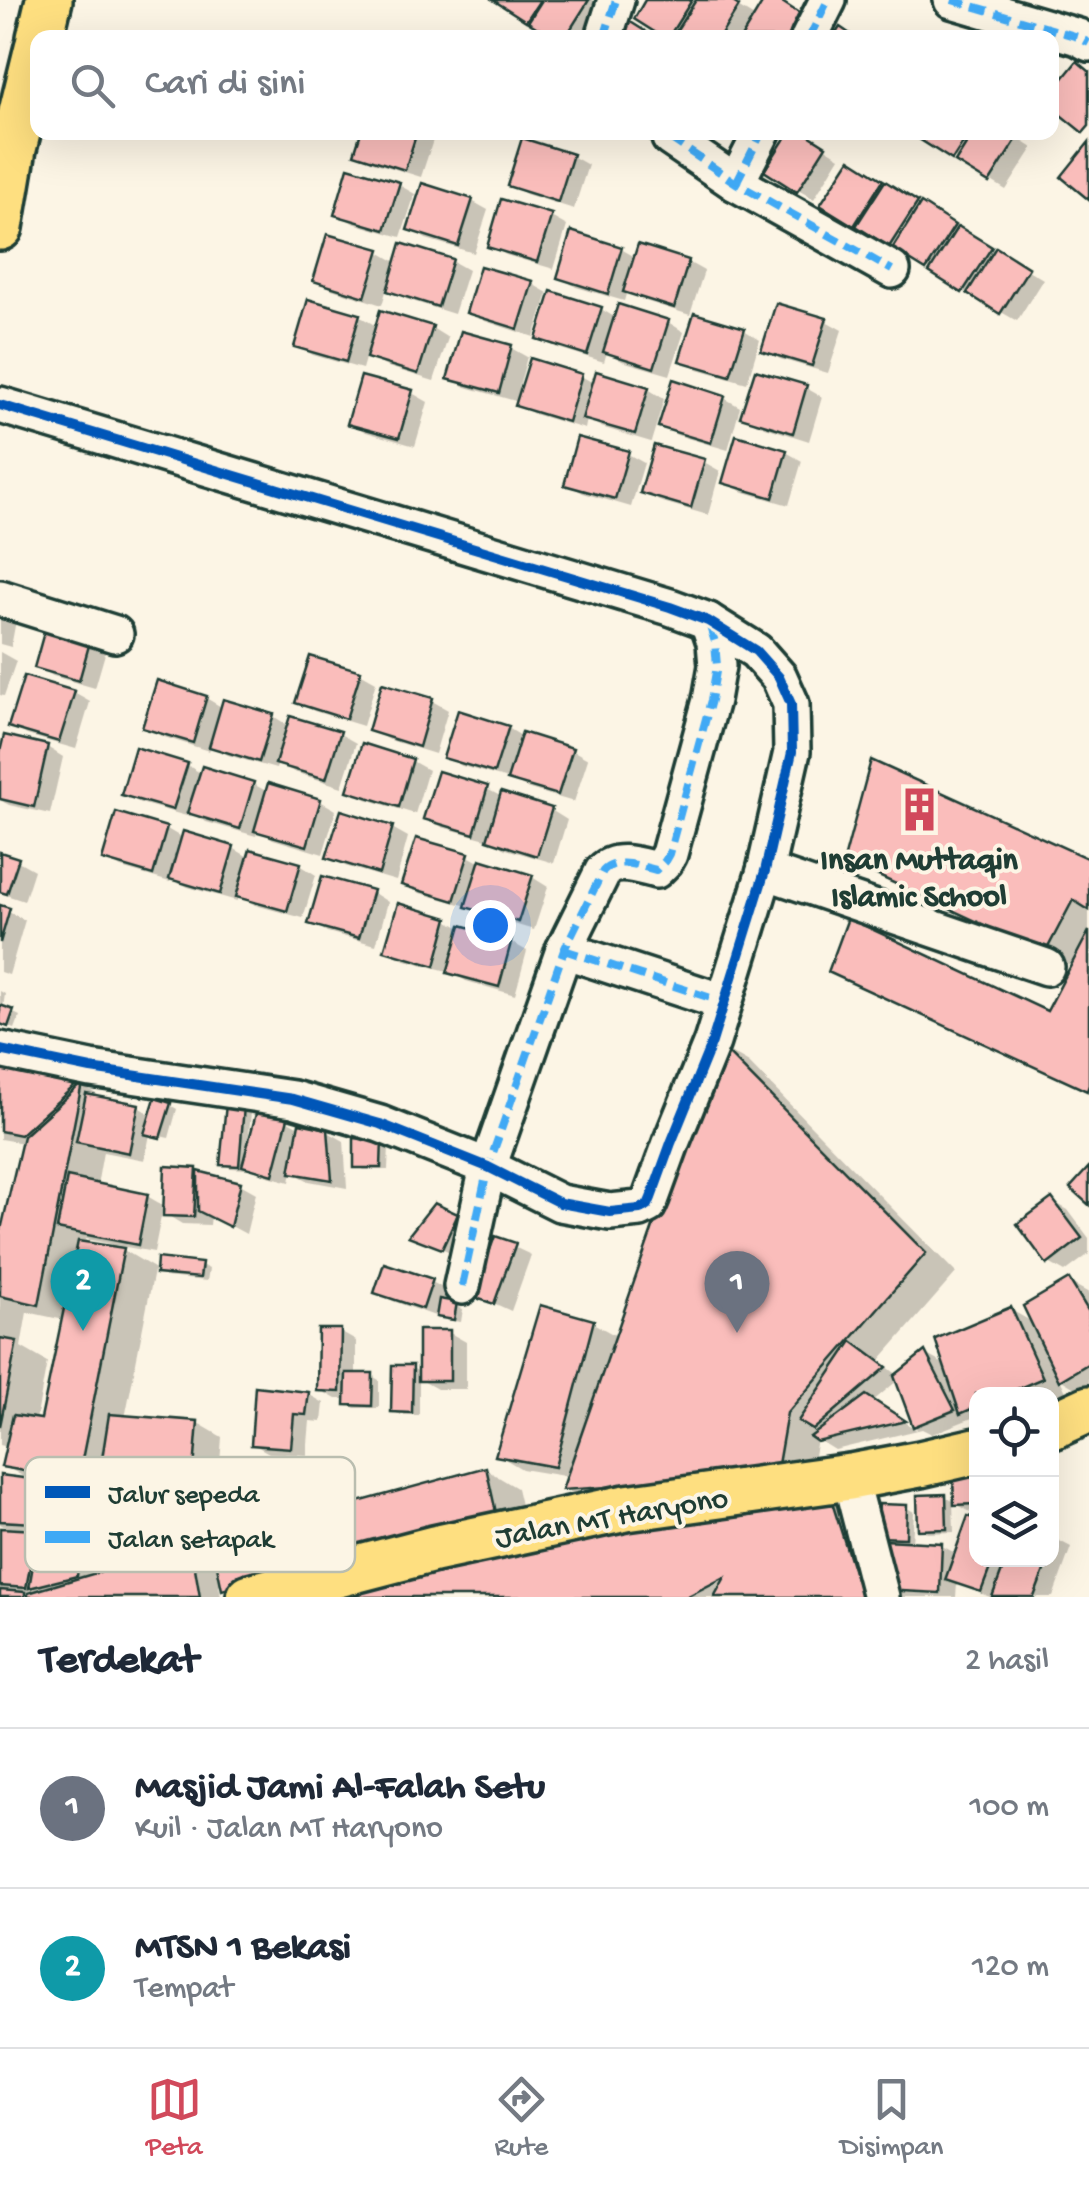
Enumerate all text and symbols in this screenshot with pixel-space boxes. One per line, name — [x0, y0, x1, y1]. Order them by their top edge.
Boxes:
search box — [30, 30, 1059, 140]
icon: search — [65, 58, 120, 113]
text: Cari di sini — [145, 63, 305, 107]
building icon: Insan Muttaqin Islamic School — [895, 785, 943, 833]
place label: Insan Muttaqin Islamic School — [820, 843, 1019, 918]
your location — [465, 900, 516, 951]
pin: 2 — [51, 1248, 116, 1331]
pin: 1 — [704, 1250, 770, 1333]
map controls — [969, 1387, 1059, 1567]
button: locate — [969, 1387, 1059, 1477]
legend — [25, 1457, 355, 1572]
button: layers — [969, 1477, 1059, 1567]
text: Jalur sepeda — [108, 1480, 261, 1513]
street label: Jalan MT Haryono — [492, 1481, 731, 1559]
text: Jalan setapak — [108, 1525, 276, 1558]
text: Terdekat — [40, 1638, 198, 1687]
text: 2 hasil — [965, 1643, 1049, 1681]
text: Masjid Jami Al-Falah Setu — [135, 1767, 545, 1811]
text: 1 — [66, 1789, 79, 1827]
text: 100 m — [969, 1789, 1049, 1827]
text: Kuil · Jalan MT Haryono — [135, 1811, 443, 1849]
text: MTSN 1 Bekasi — [135, 1927, 351, 1971]
text: 2 — [65, 1949, 80, 1987]
text: 120 m — [972, 1949, 1049, 1987]
text: Tempat — [135, 1971, 233, 2009]
tab: Peta — [146, 2072, 203, 2165]
tab: Rute — [494, 2072, 549, 2165]
tab: Disimpan — [840, 2072, 943, 2165]

